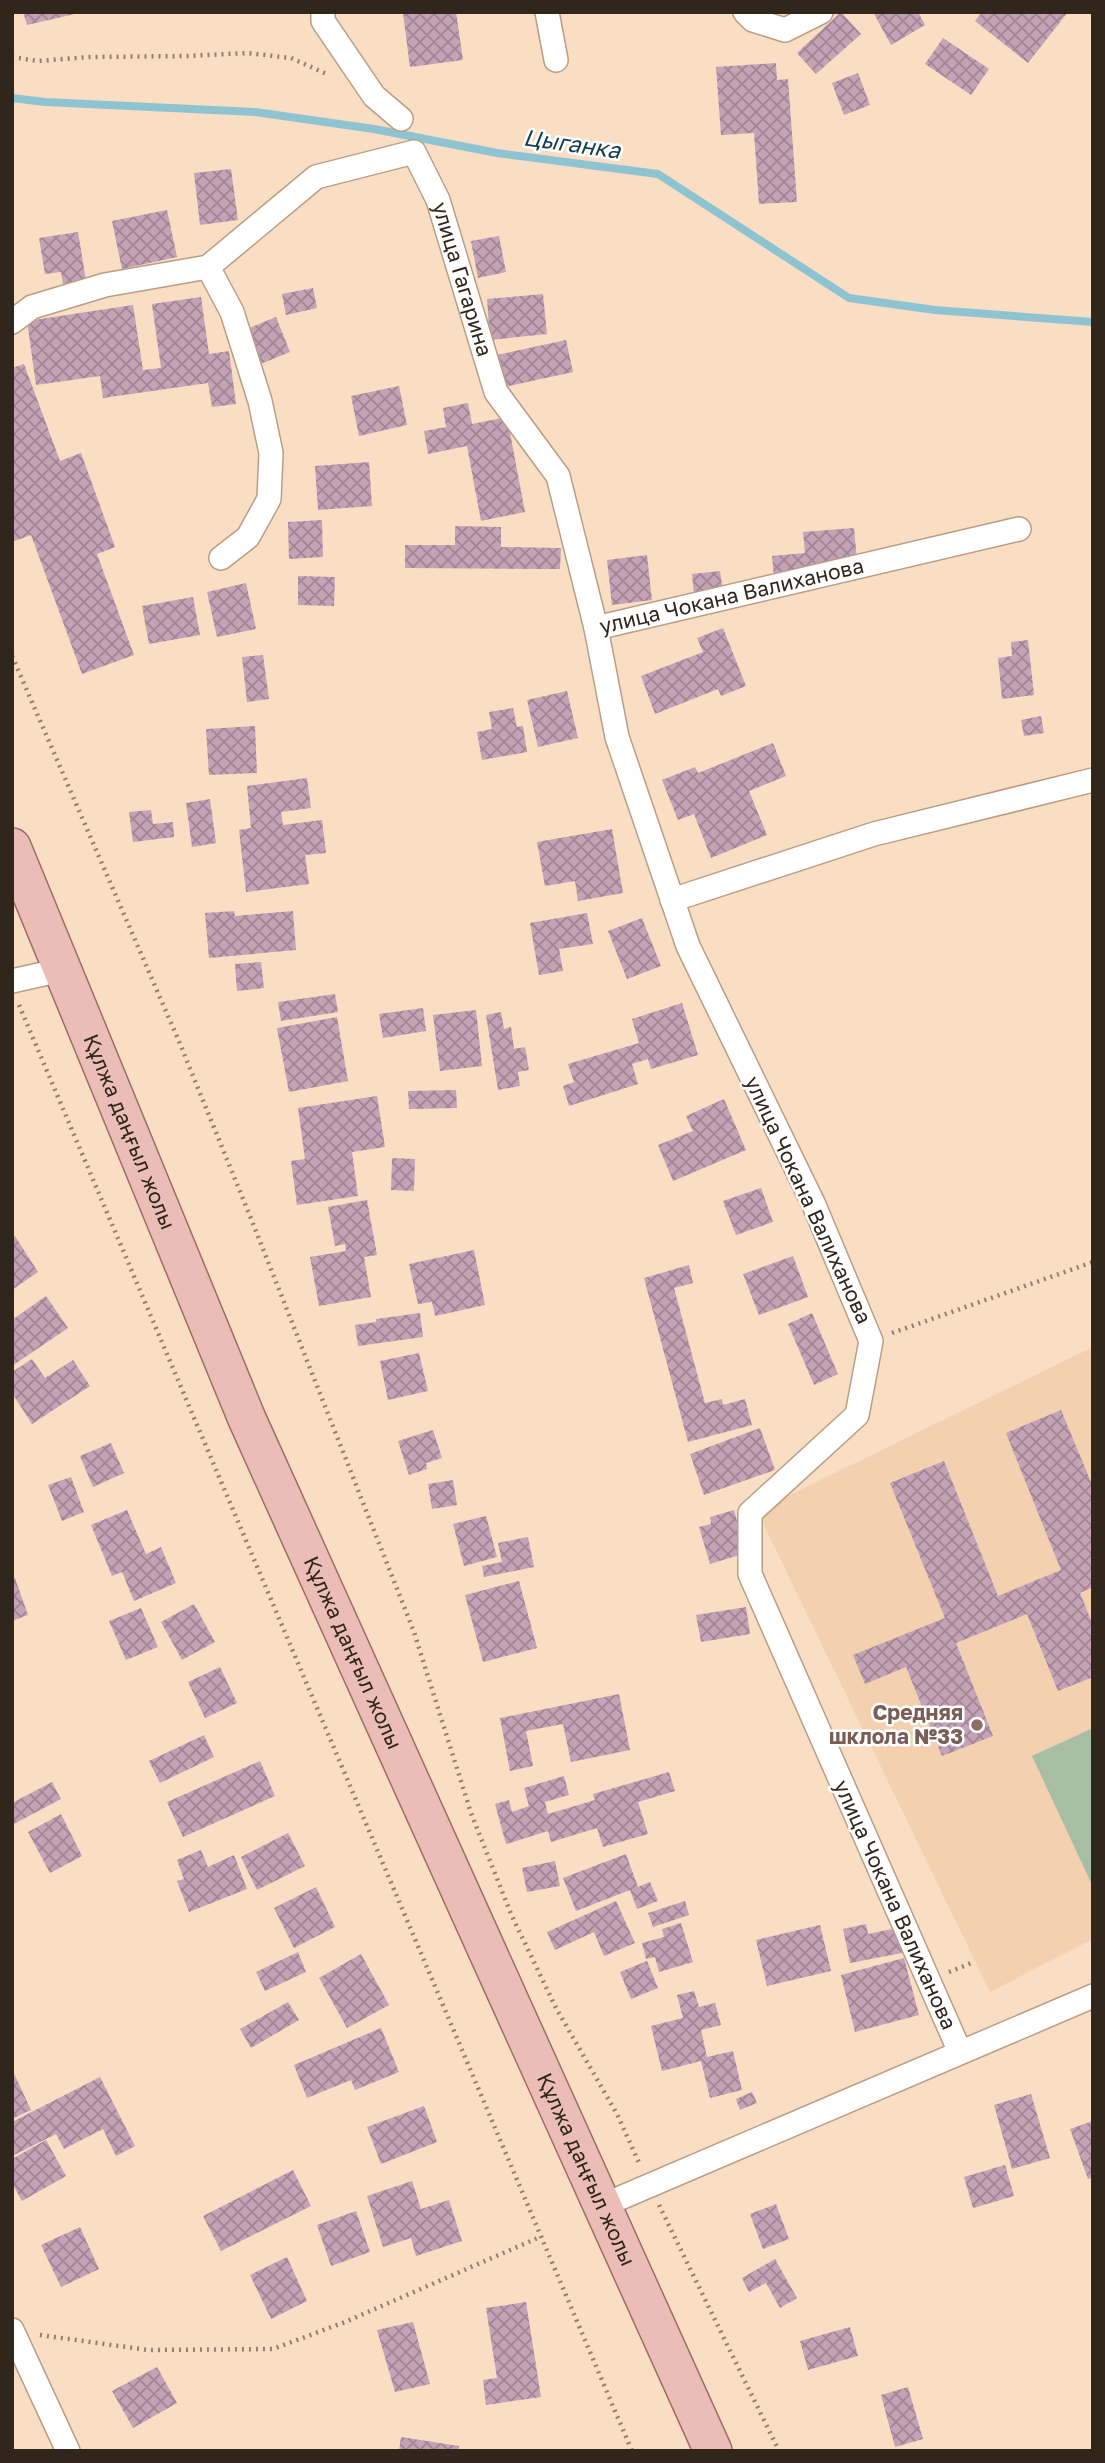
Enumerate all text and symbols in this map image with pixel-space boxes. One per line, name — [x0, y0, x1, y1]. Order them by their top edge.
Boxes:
water label: Цыганка — [522, 122, 623, 164]
street label: улица Гагарина — [427, 199, 498, 359]
street label: улица Чокана Валиханова — [597, 552, 866, 639]
street label: Құлжа даңғыл жолы — [78, 1030, 182, 1233]
street label: улица Чокана Валиханова — [740, 1072, 878, 1328]
street label: Құлжа даңғыл жолы — [299, 1552, 408, 1753]
place label: Средняя шклола №33 — [829, 1699, 963, 1749]
marker: Средняя шклола №33 — [969, 1717, 985, 1733]
street label: улица Чокана Валиханова — [829, 1776, 963, 2033]
street label: Құлжа даңғыл жолы — [532, 2069, 642, 2270]

